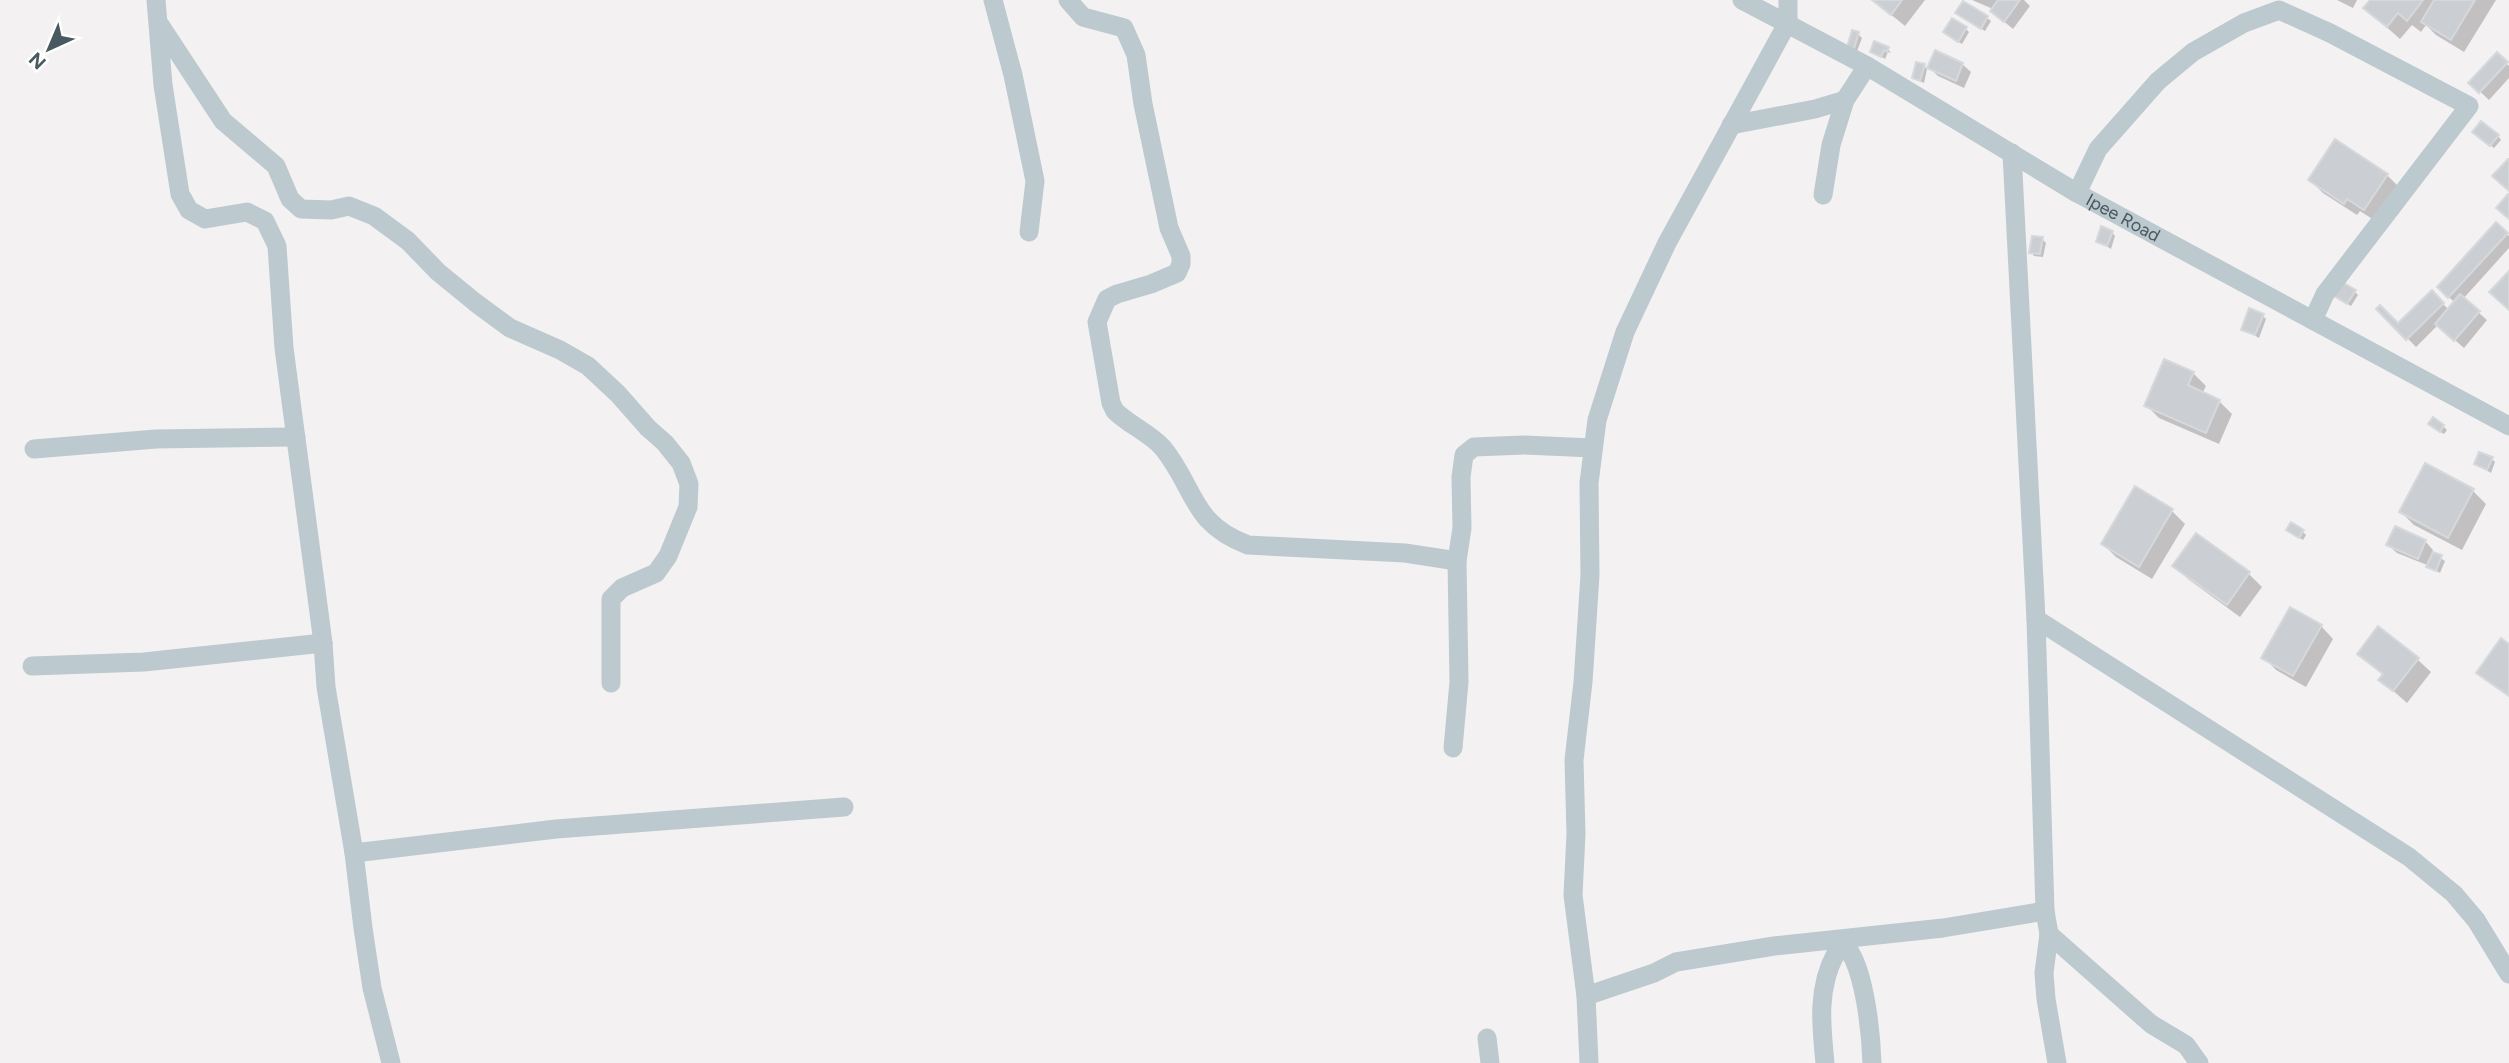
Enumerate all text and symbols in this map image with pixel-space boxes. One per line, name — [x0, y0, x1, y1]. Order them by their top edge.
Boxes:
north arrow — [14, 14, 84, 84]
text: N — [24, 47, 51, 74]
street label: Ipee Road — [2082, 189, 2164, 247]

